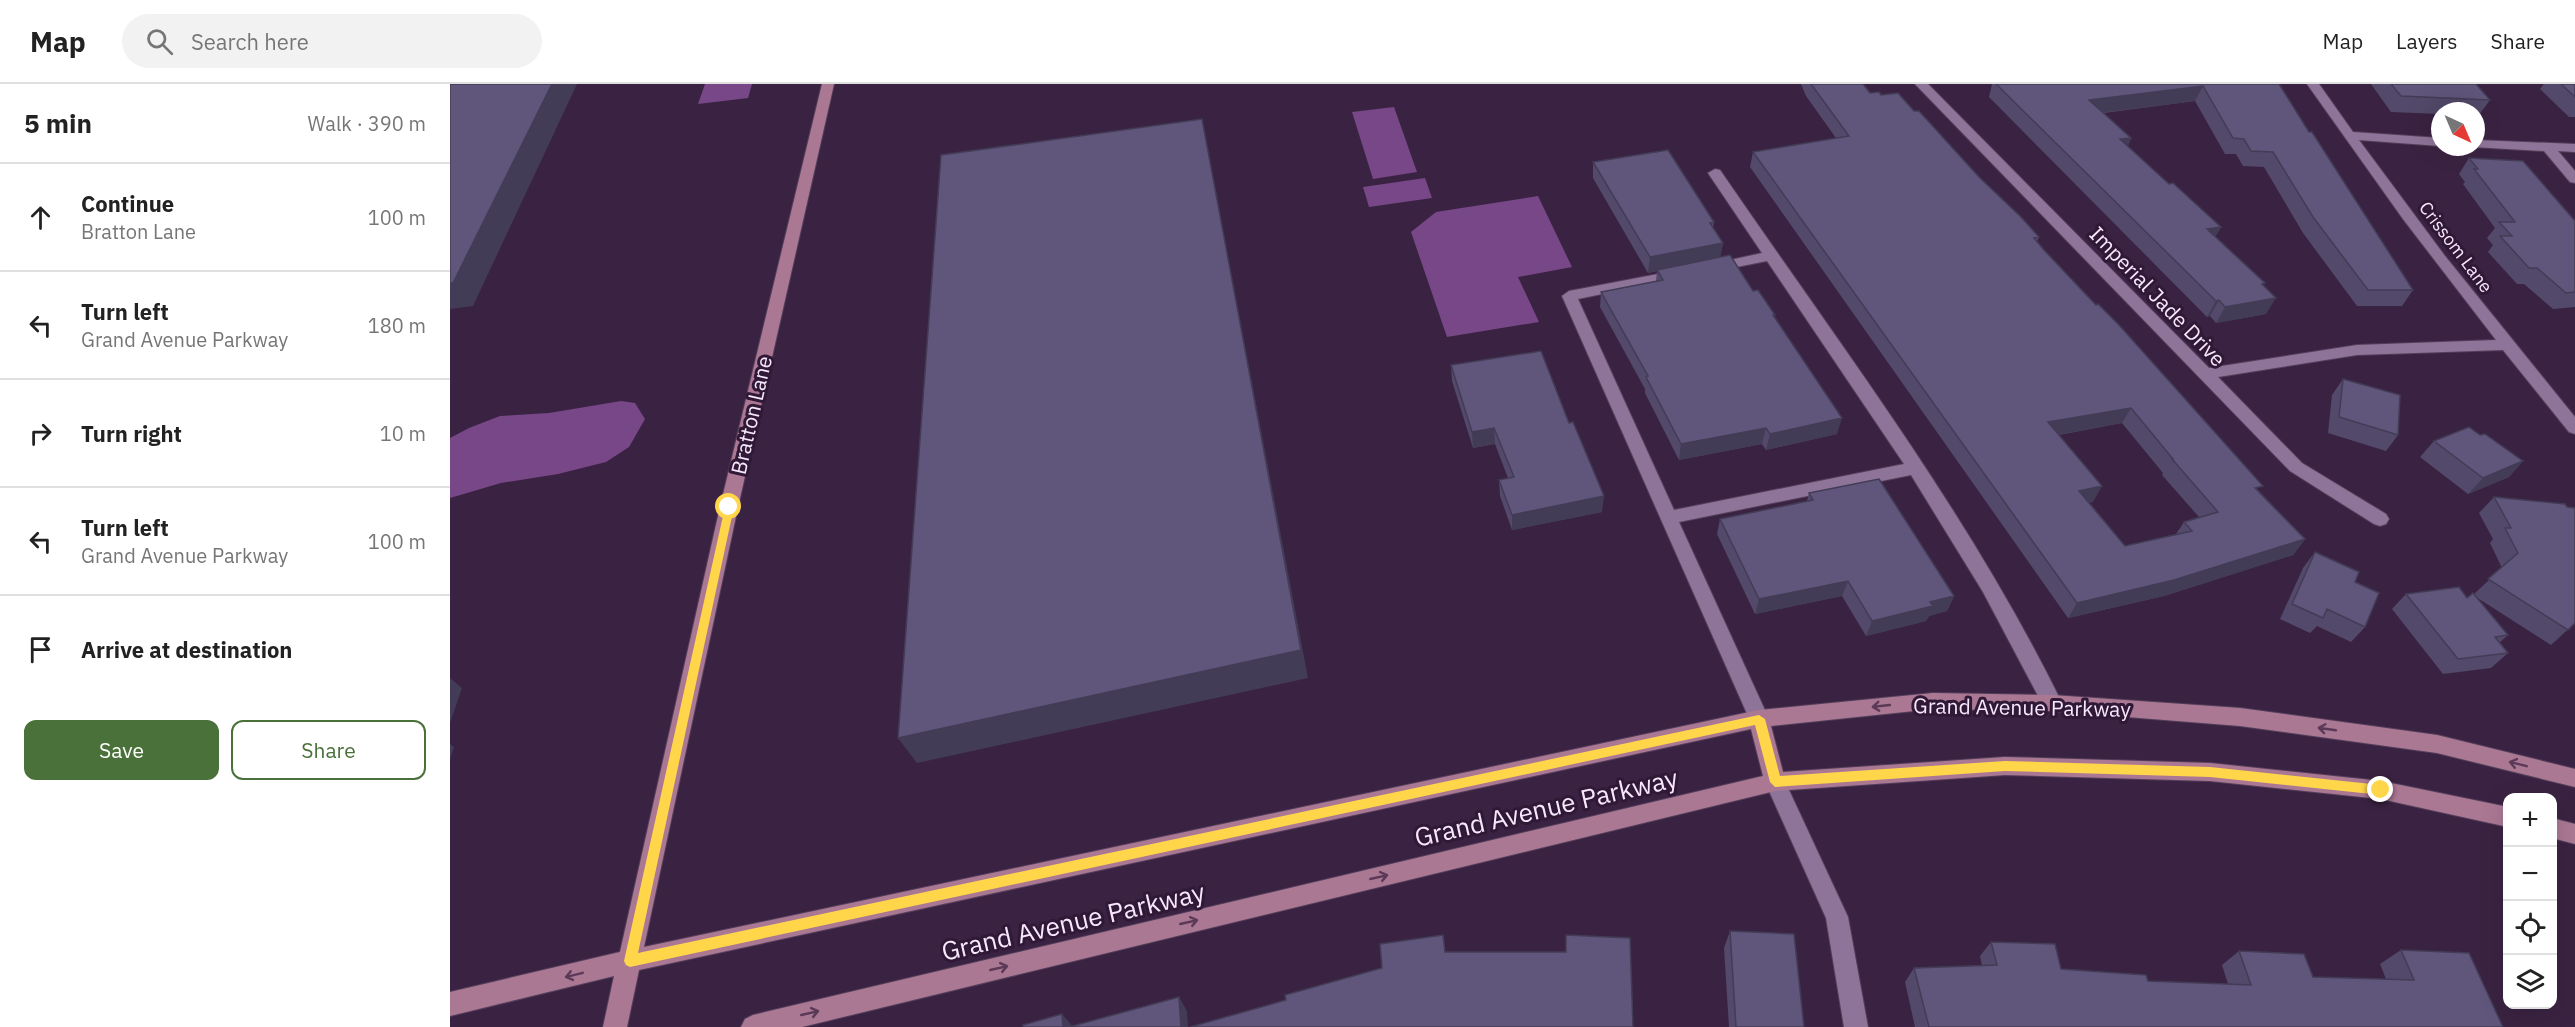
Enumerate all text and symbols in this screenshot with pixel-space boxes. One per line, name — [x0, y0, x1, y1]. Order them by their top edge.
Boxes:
search box — [122, 14, 542, 68]
text: Map — [30, 23, 86, 60]
icon: search — [143, 25, 176, 58]
text: Search here — [191, 27, 309, 56]
text: Map — [2323, 27, 2363, 55]
text: Layers — [2396, 27, 2458, 55]
text: Share — [2491, 27, 2545, 55]
north arrow — [2431, 102, 2485, 156]
text: 5 min — [24, 106, 92, 140]
text: Walk · 390 m — [308, 110, 426, 137]
text: Continue — [81, 189, 174, 218]
street label: Crissom Lane — [2414, 197, 2498, 297]
icon: ahead — [24, 201, 57, 234]
text: 100 m — [368, 204, 426, 231]
text: Bratton Lane — [81, 218, 196, 245]
street label: Imperial Jade Drive — [2084, 220, 2232, 372]
text: Turn left — [81, 297, 169, 326]
icon: left — [24, 309, 57, 342]
text: 180 m — [368, 312, 426, 339]
text: Grand Avenue Parkway — [81, 326, 288, 353]
street label: Bratton Lane — [724, 353, 778, 477]
icon: right — [24, 417, 57, 450]
text: Turn right — [81, 419, 182, 448]
text: 10 m — [380, 420, 426, 447]
route start — [715, 493, 741, 519]
text: Turn left — [81, 513, 169, 542]
icon: left — [24, 525, 57, 558]
text: 100 m — [368, 528, 426, 555]
text: Grand Avenue Parkway — [81, 542, 288, 569]
icon: arrive — [24, 633, 57, 666]
text: Arrive at destination — [81, 635, 292, 664]
street label: Grand Avenue Parkway — [1913, 691, 2132, 723]
one-way arrow — [1872, 701, 1892, 712]
button: Save — [24, 720, 219, 780]
button: Share — [231, 720, 426, 780]
one-way arrow — [2317, 723, 2337, 734]
one-way arrow — [2509, 758, 2528, 770]
street label: Grand Avenue Parkway — [1411, 760, 1681, 854]
route end — [2367, 776, 2393, 802]
map controls — [2503, 793, 2557, 1009]
button: + — [2503, 793, 2557, 847]
button: − — [2503, 847, 2557, 901]
one-way arrow — [1369, 870, 1388, 882]
street label: Grand Avenue Parkway — [938, 874, 1208, 968]
button: locate — [2503, 901, 2557, 955]
one-way arrow — [1179, 916, 1198, 928]
button: layers — [2503, 955, 2557, 1009]
one-way arrow — [990, 961, 1009, 973]
one-way arrow — [564, 969, 583, 981]
one-way arrow — [800, 1007, 819, 1019]

